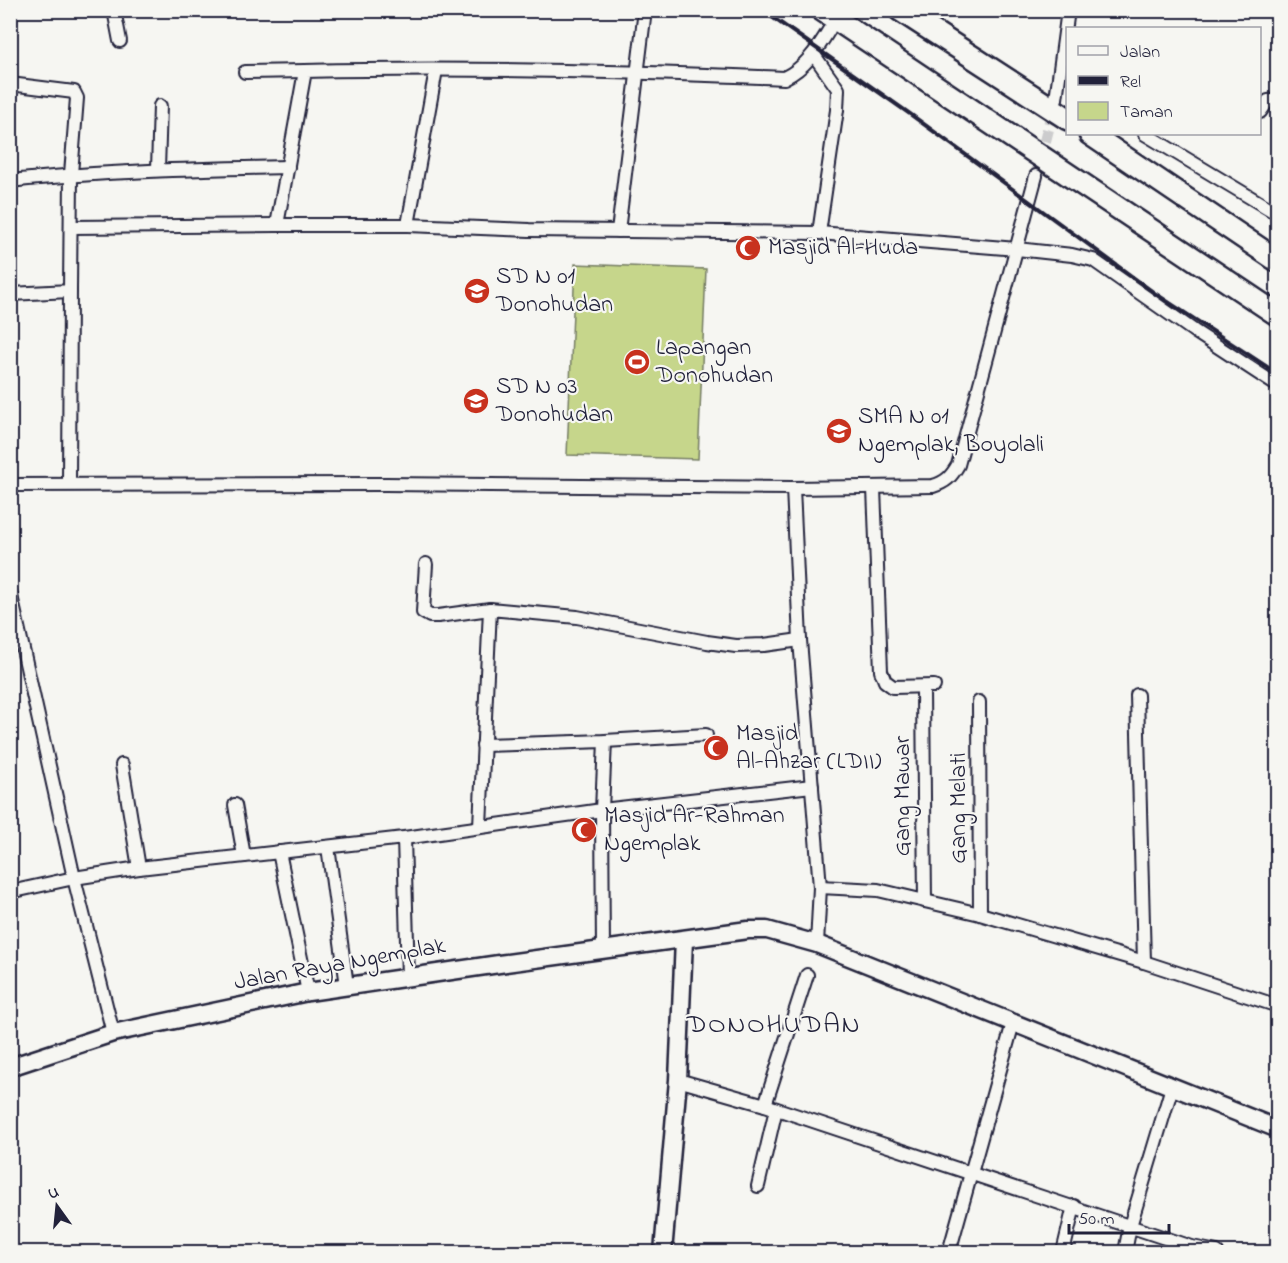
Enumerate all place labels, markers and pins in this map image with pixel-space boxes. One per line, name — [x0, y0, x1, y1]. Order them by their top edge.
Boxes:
place label: Masjid Al-Huda — [768, 231, 918, 266]
mosque icon: Masjid Al-Huda — [733, 233, 763, 263]
place label: SD N 01 Donohudan — [495, 260, 613, 323]
school or university icon: SD N 01 Donohudan — [462, 276, 492, 306]
place label: Lapangan Donohudan — [655, 331, 773, 394]
sports icon: Lapangan Donohudan — [622, 347, 652, 377]
place label: SD N 03 Donohudan — [495, 370, 613, 433]
school or university icon: SD N 03 Donohudan — [461, 386, 491, 416]
place label: SMA N 01 Ngemplak, Boyolali — [858, 400, 1044, 464]
school or university icon: SMA N 01 Ngemplak, Boyolali — [824, 416, 854, 446]
place label: Masjid Al-Ahzar (LDII) — [736, 717, 881, 780]
mosque icon: Masjid Al-Ahzar (LDII) — [701, 733, 731, 763]
place label: Masjid Ar-Rahman Ngemplak — [604, 799, 785, 862]
mosque icon: Masjid Ar-Rahman Ngemplak — [569, 815, 599, 845]

